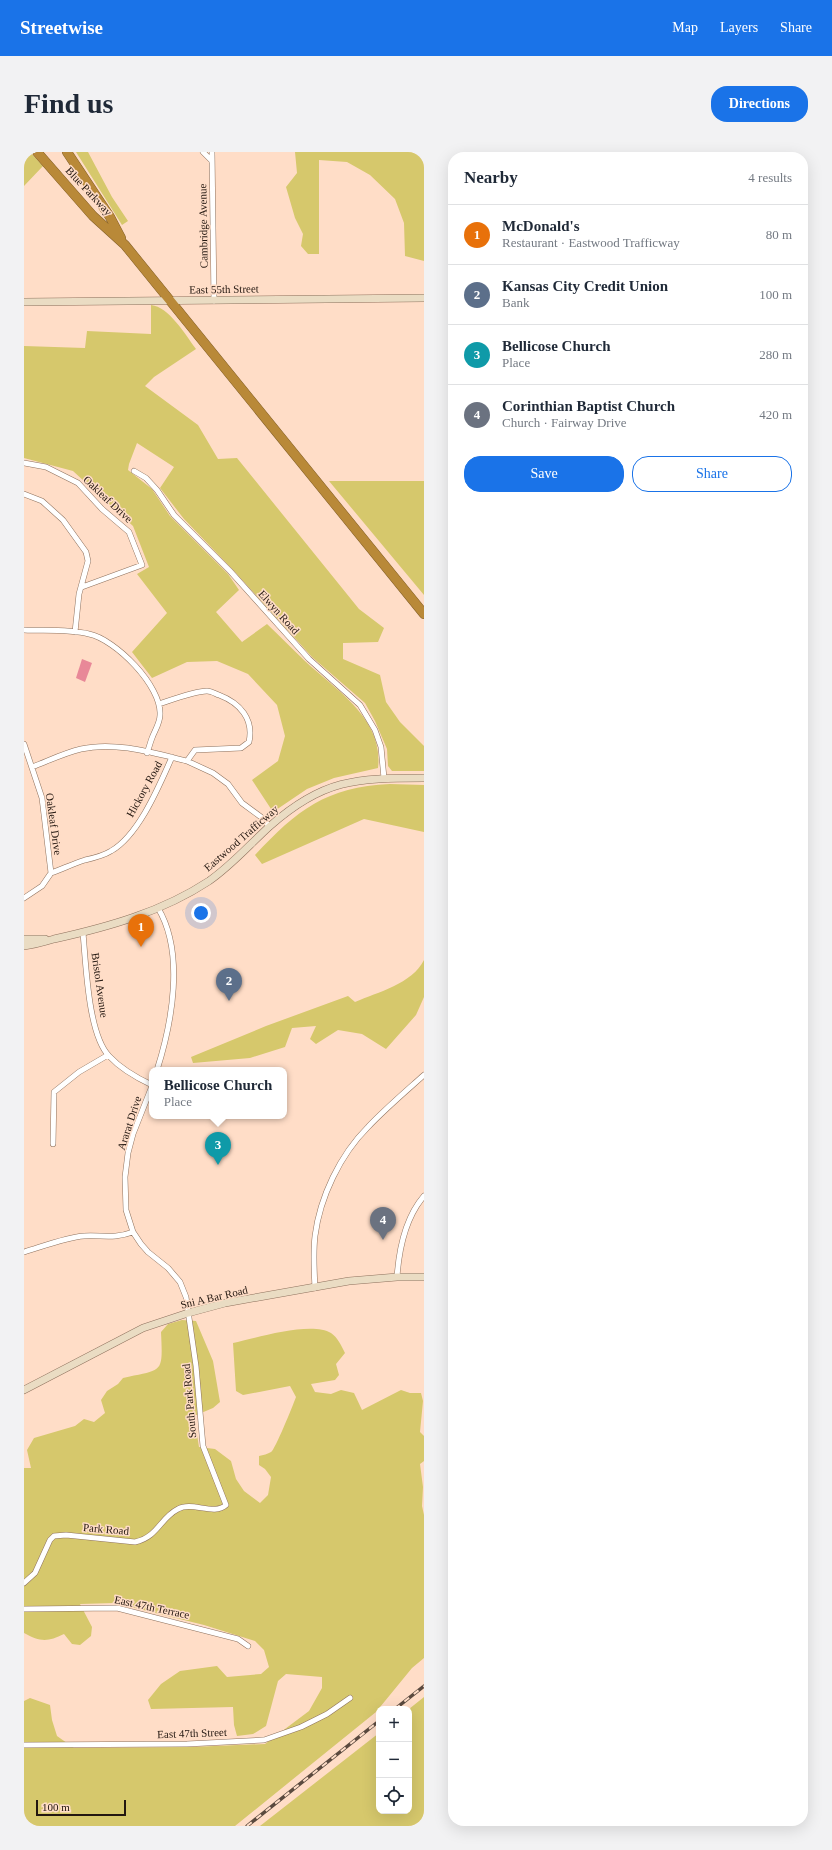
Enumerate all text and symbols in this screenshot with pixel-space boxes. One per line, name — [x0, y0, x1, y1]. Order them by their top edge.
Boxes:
text: Streetwise — [20, 17, 103, 38]
text: Map — [672, 20, 698, 35]
text: Layers — [720, 20, 758, 35]
text: Share — [780, 20, 812, 35]
button: Directions — [711, 86, 808, 122]
text: Find us — [24, 88, 114, 119]
street label: Blue Parkway — [63, 164, 115, 218]
text: Nearby — [464, 168, 518, 187]
text: 4 results — [748, 170, 792, 185]
street label: Cambridge Avenue — [196, 184, 210, 268]
text: McDonald's — [502, 218, 580, 234]
text: 1 — [474, 227, 480, 242]
text: 80 m — [766, 227, 792, 242]
text: Restaurant · Eastwood Trafficway — [502, 235, 680, 250]
text: Kansas City Credit Union — [502, 278, 668, 294]
street label: East 55th Street — [189, 282, 259, 296]
text: 2 — [474, 287, 480, 302]
text: 100 m — [759, 287, 792, 302]
text: Bank — [502, 295, 529, 310]
text: Bellicose Church — [502, 338, 610, 354]
text: 3 — [474, 347, 480, 362]
text: 280 m — [759, 347, 792, 362]
text: Place — [502, 355, 530, 370]
text: Corinthian Baptist Church — [502, 398, 675, 414]
text: 4 — [474, 407, 480, 422]
text: 420 m — [759, 407, 792, 422]
text: Church · Fairway Drive — [502, 415, 627, 430]
button: Save — [464, 456, 624, 492]
button: Share — [632, 456, 792, 492]
street label: Oakleaf Drive — [81, 473, 135, 525]
street label: Elwyn Road — [256, 588, 302, 637]
street label: Hickory Road — [124, 759, 165, 819]
street label: Oakleaf Drive — [44, 792, 64, 856]
street label: Eastwood Trafficway — [202, 802, 281, 873]
your location — [191, 903, 211, 923]
pin: 1 — [128, 914, 154, 947]
street label: Bristol Avenue — [90, 952, 111, 1018]
pin: 2 — [216, 968, 242, 1001]
popup — [149, 1067, 287, 1119]
text: Bellicose Church — [164, 1077, 272, 1093]
street label: Ararat Drive — [115, 1094, 143, 1151]
text: Place — [164, 1094, 192, 1109]
pin: 3 — [205, 1132, 231, 1165]
pin: 4 — [370, 1207, 396, 1240]
street label: Sni A Bar Road — [179, 1283, 249, 1311]
street label: South Park Road — [180, 1363, 198, 1439]
street label: Park Road — [82, 1521, 130, 1537]
street label: East 47th Terrace — [113, 1593, 191, 1621]
map controls — [376, 1706, 412, 1814]
button: + — [376, 1706, 412, 1742]
street label: East 47th Street — [157, 1726, 227, 1740]
button: − — [376, 1742, 412, 1778]
button: locate — [376, 1778, 412, 1814]
scale bar — [36, 1798, 126, 1817]
text: 100 m — [42, 1801, 70, 1813]

